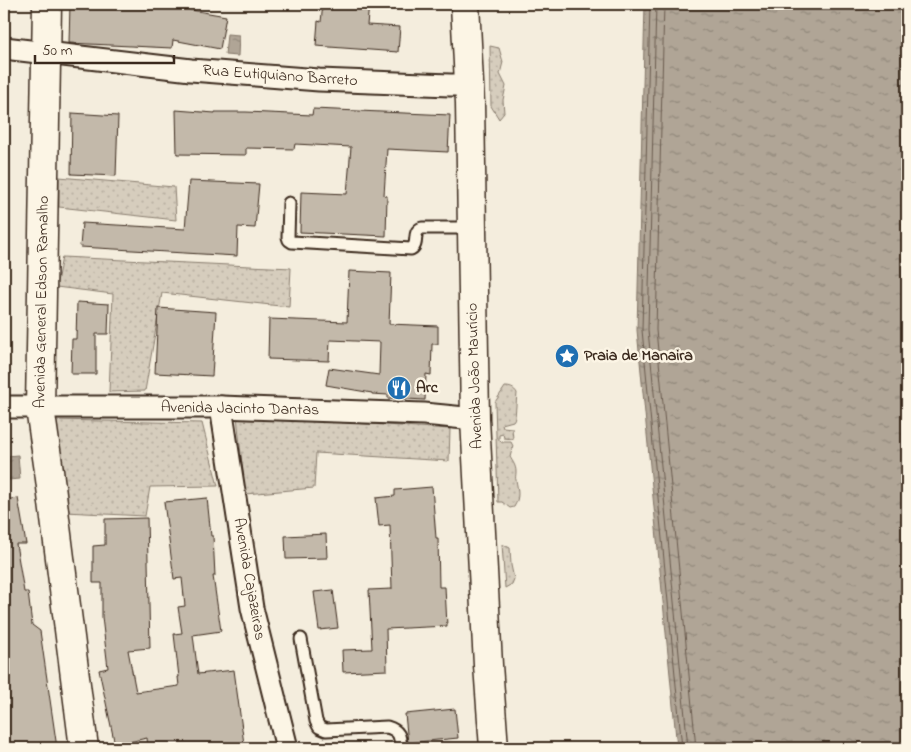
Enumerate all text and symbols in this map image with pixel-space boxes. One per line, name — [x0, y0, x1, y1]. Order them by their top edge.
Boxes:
scale bar — [35, 32, 174, 64]
text: 50 m — [42, 40, 73, 62]
street label: Rua Eutiquiano Barreto — [202, 59, 358, 93]
street label: Avenida General Edson Ramalho — [28, 195, 56, 409]
street label: Avenida João Maurício — [460, 303, 490, 449]
place icon: Praia de Manaira — [554, 343, 580, 369]
place label: Praia de Manaira — [584, 344, 693, 368]
restaurant icon: Arc — [386, 375, 412, 401]
place label: Arc — [416, 376, 439, 400]
street label: Avenida Jacinto Dantas — [161, 396, 319, 422]
street label: Avenida Cajazeiras — [226, 516, 272, 642]

